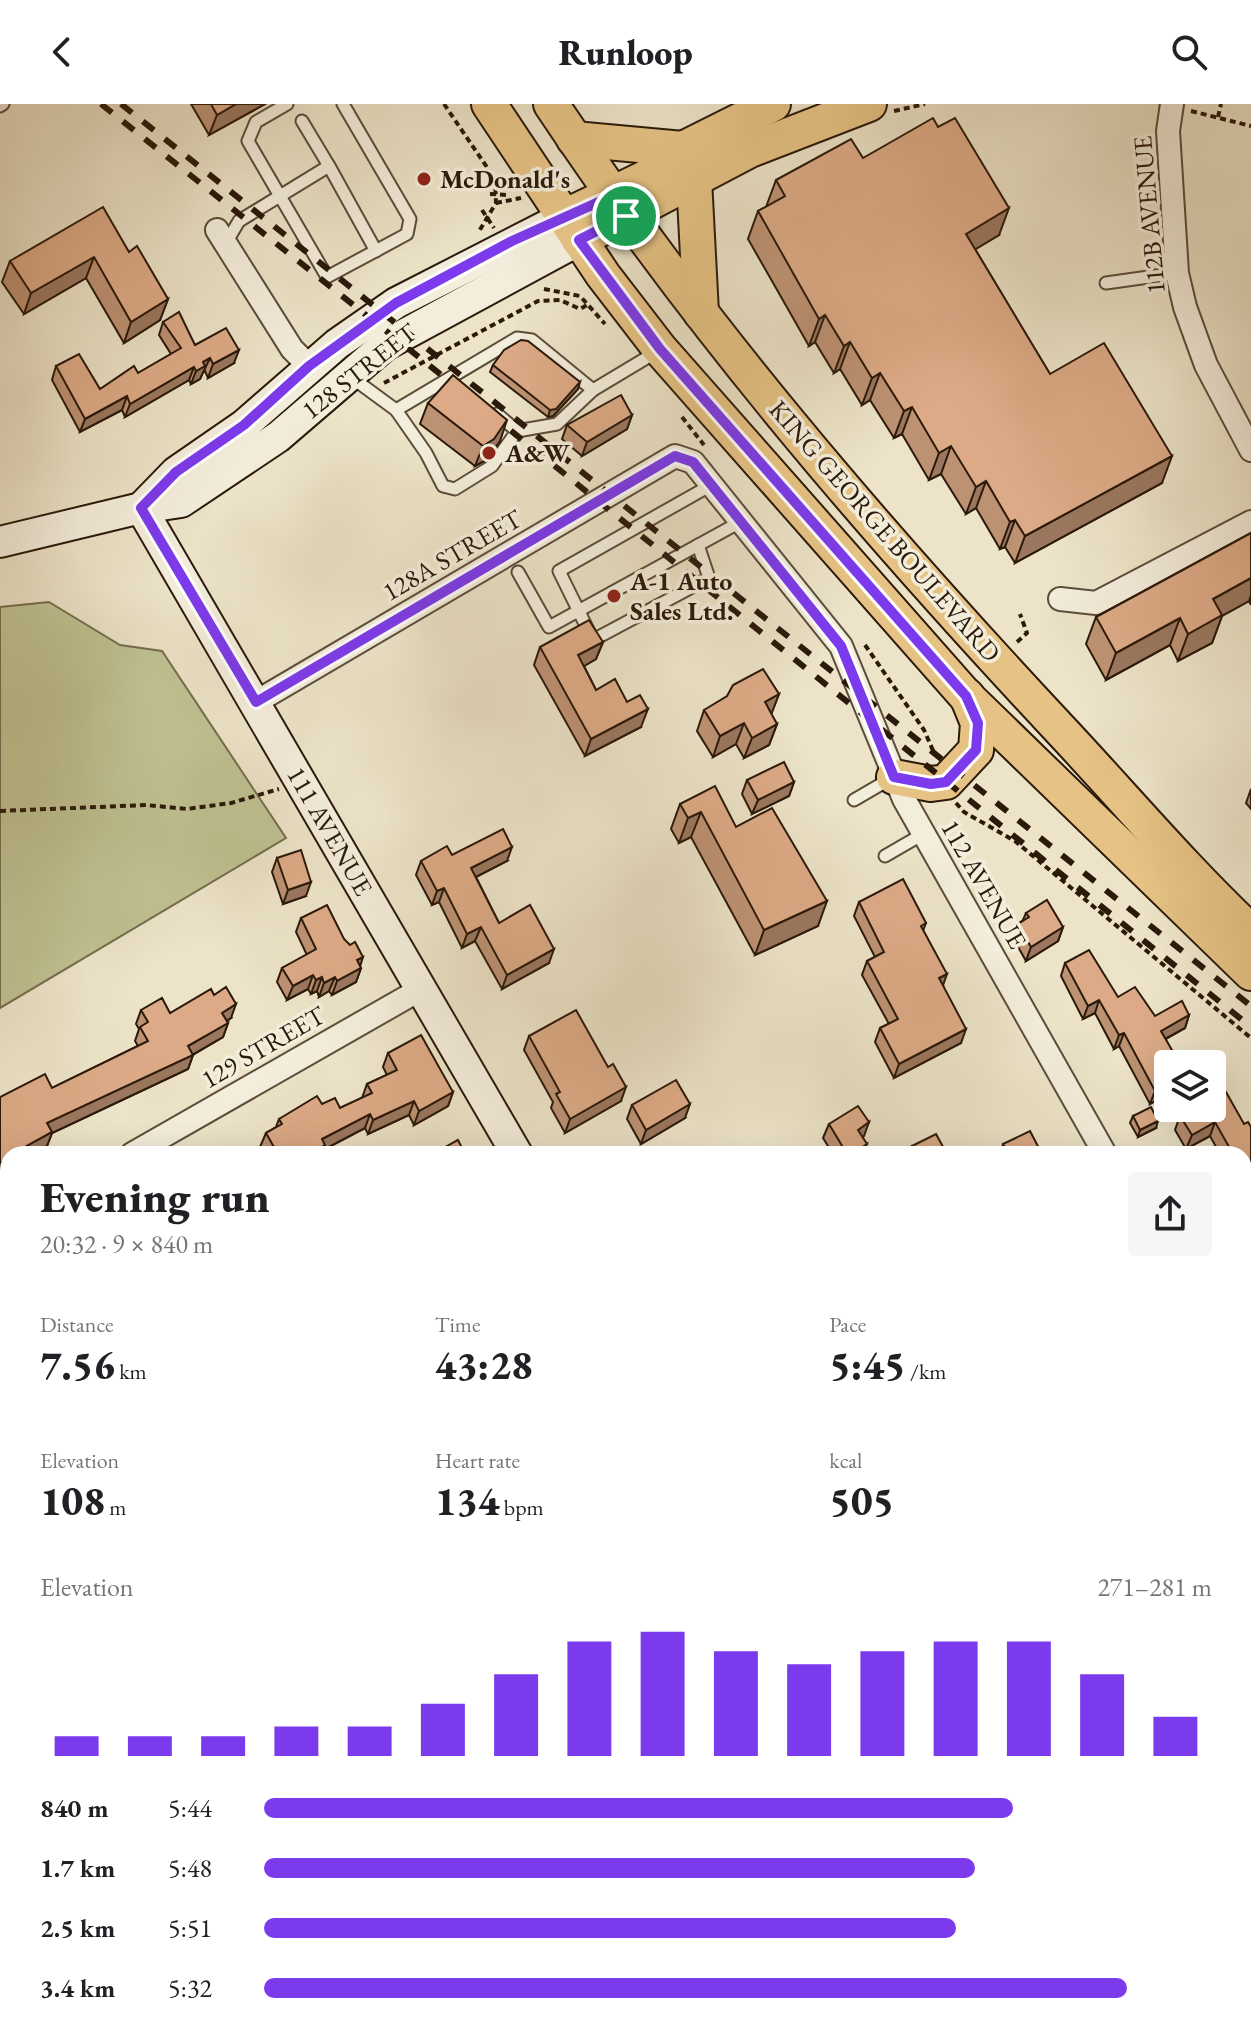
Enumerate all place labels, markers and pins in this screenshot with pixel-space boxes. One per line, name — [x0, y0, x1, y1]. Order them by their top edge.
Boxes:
place label: McDonald's — [440, 162, 570, 196]
marker: McDonald's — [415, 170, 433, 188]
pin — [592, 182, 660, 250]
place label: A&W — [504, 436, 570, 470]
marker: A&W — [480, 444, 498, 462]
place label: A-1 Auto Sales Ltd. — [629, 564, 733, 628]
marker: A-1 Auto Sales Ltd. — [605, 587, 623, 605]

